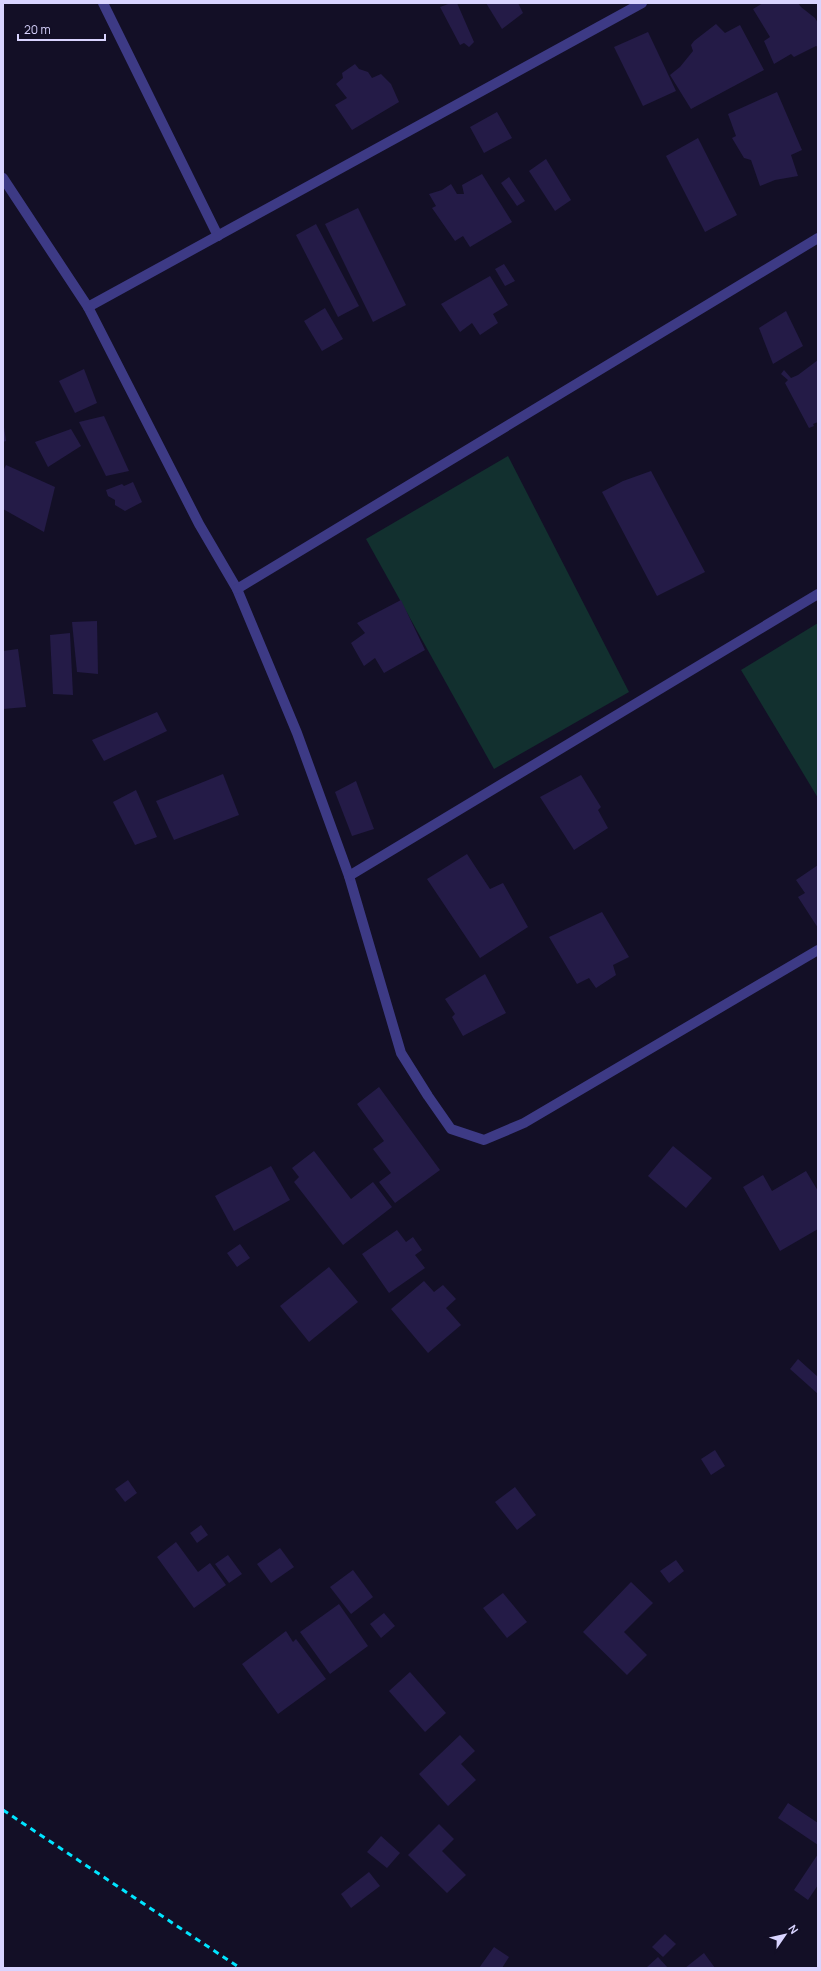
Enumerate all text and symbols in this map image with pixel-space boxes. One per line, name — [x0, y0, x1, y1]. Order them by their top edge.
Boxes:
scale bar — [18, 16, 105, 42]
text: 20 m — [24, 21, 51, 38]
north arrow — [765, 1915, 805, 1955]
text: N — [785, 1922, 802, 1937]

